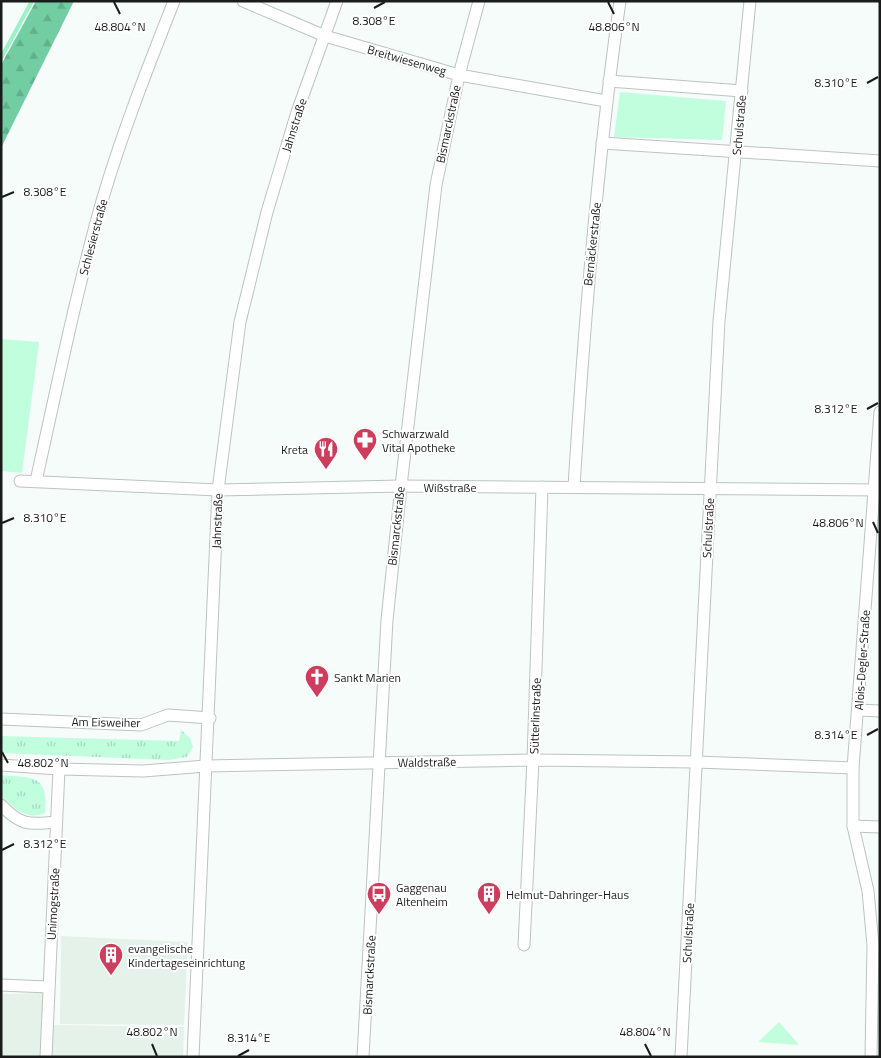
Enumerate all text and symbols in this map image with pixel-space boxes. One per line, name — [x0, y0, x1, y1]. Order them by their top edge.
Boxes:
text: 8.308°E — [353, 11, 396, 30]
text: 48.804°N — [94, 17, 146, 36]
text: 48.806°N — [588, 17, 640, 36]
street label: Breitwiesenweg — [365, 40, 449, 80]
text: 8.310°E — [815, 73, 858, 92]
street label: Bismarckstraße — [430, 83, 466, 165]
street label: Schulstraße — [727, 94, 751, 156]
street label: Jahnstraße — [276, 96, 312, 154]
text: 8.308°E — [24, 182, 67, 201]
street label: Schlesierstraße — [74, 197, 112, 277]
street label: Bernäckerstraße — [578, 201, 606, 287]
text: 8.312°E — [815, 399, 858, 418]
place label: Schwarzwald Vital Apotheke — [382, 424, 455, 457]
pharmacy icon: Schwarzwald Vital Apotheke — [352, 427, 378, 461]
restaurant icon: Kreta — [313, 436, 339, 470]
place label: Kreta — [281, 440, 308, 459]
street label: Wißstraße — [423, 478, 477, 497]
street label: Bismarckstraße — [382, 485, 410, 567]
street label: Jahnstraße — [207, 493, 227, 549]
street label: Schulstraße — [697, 497, 719, 559]
text: 8.310°E — [24, 508, 67, 527]
text: 48.806°N — [812, 513, 864, 532]
street label: Alois-Degler-Straße — [849, 609, 875, 711]
church icon: Sankt Marien — [304, 664, 330, 698]
place label: Sankt Marien — [334, 668, 401, 687]
street label: Sütterlinstraße — [524, 678, 546, 754]
street label: Am Eisweiher — [71, 712, 141, 732]
text: 8.314°E — [815, 725, 858, 744]
street label: Waldstraße — [398, 752, 456, 772]
text: 48.802°N — [17, 753, 69, 772]
text: 8.312°E — [24, 834, 67, 853]
street label: Unimogstraße — [42, 867, 64, 941]
place label: Gaggenau Altenheim — [396, 878, 448, 911]
bus stop icon: Gaggenau Altenheim — [366, 881, 392, 915]
building icon: Helmut-Dahringer-Haus — [476, 881, 502, 915]
place label: Helmut-Dahringer-Haus — [506, 885, 629, 904]
street label: Schulstraße — [677, 902, 699, 964]
street label: Bismarckstraße — [357, 935, 381, 1015]
place label: evangelische Kindertageseinrichtung — [128, 939, 245, 972]
building icon: evangelische Kindertageseinrichtung — [98, 942, 124, 976]
text: 48.802°N — [126, 1022, 178, 1041]
text: 48.804°N — [619, 1022, 671, 1041]
text: 8.314°E — [228, 1028, 271, 1047]

